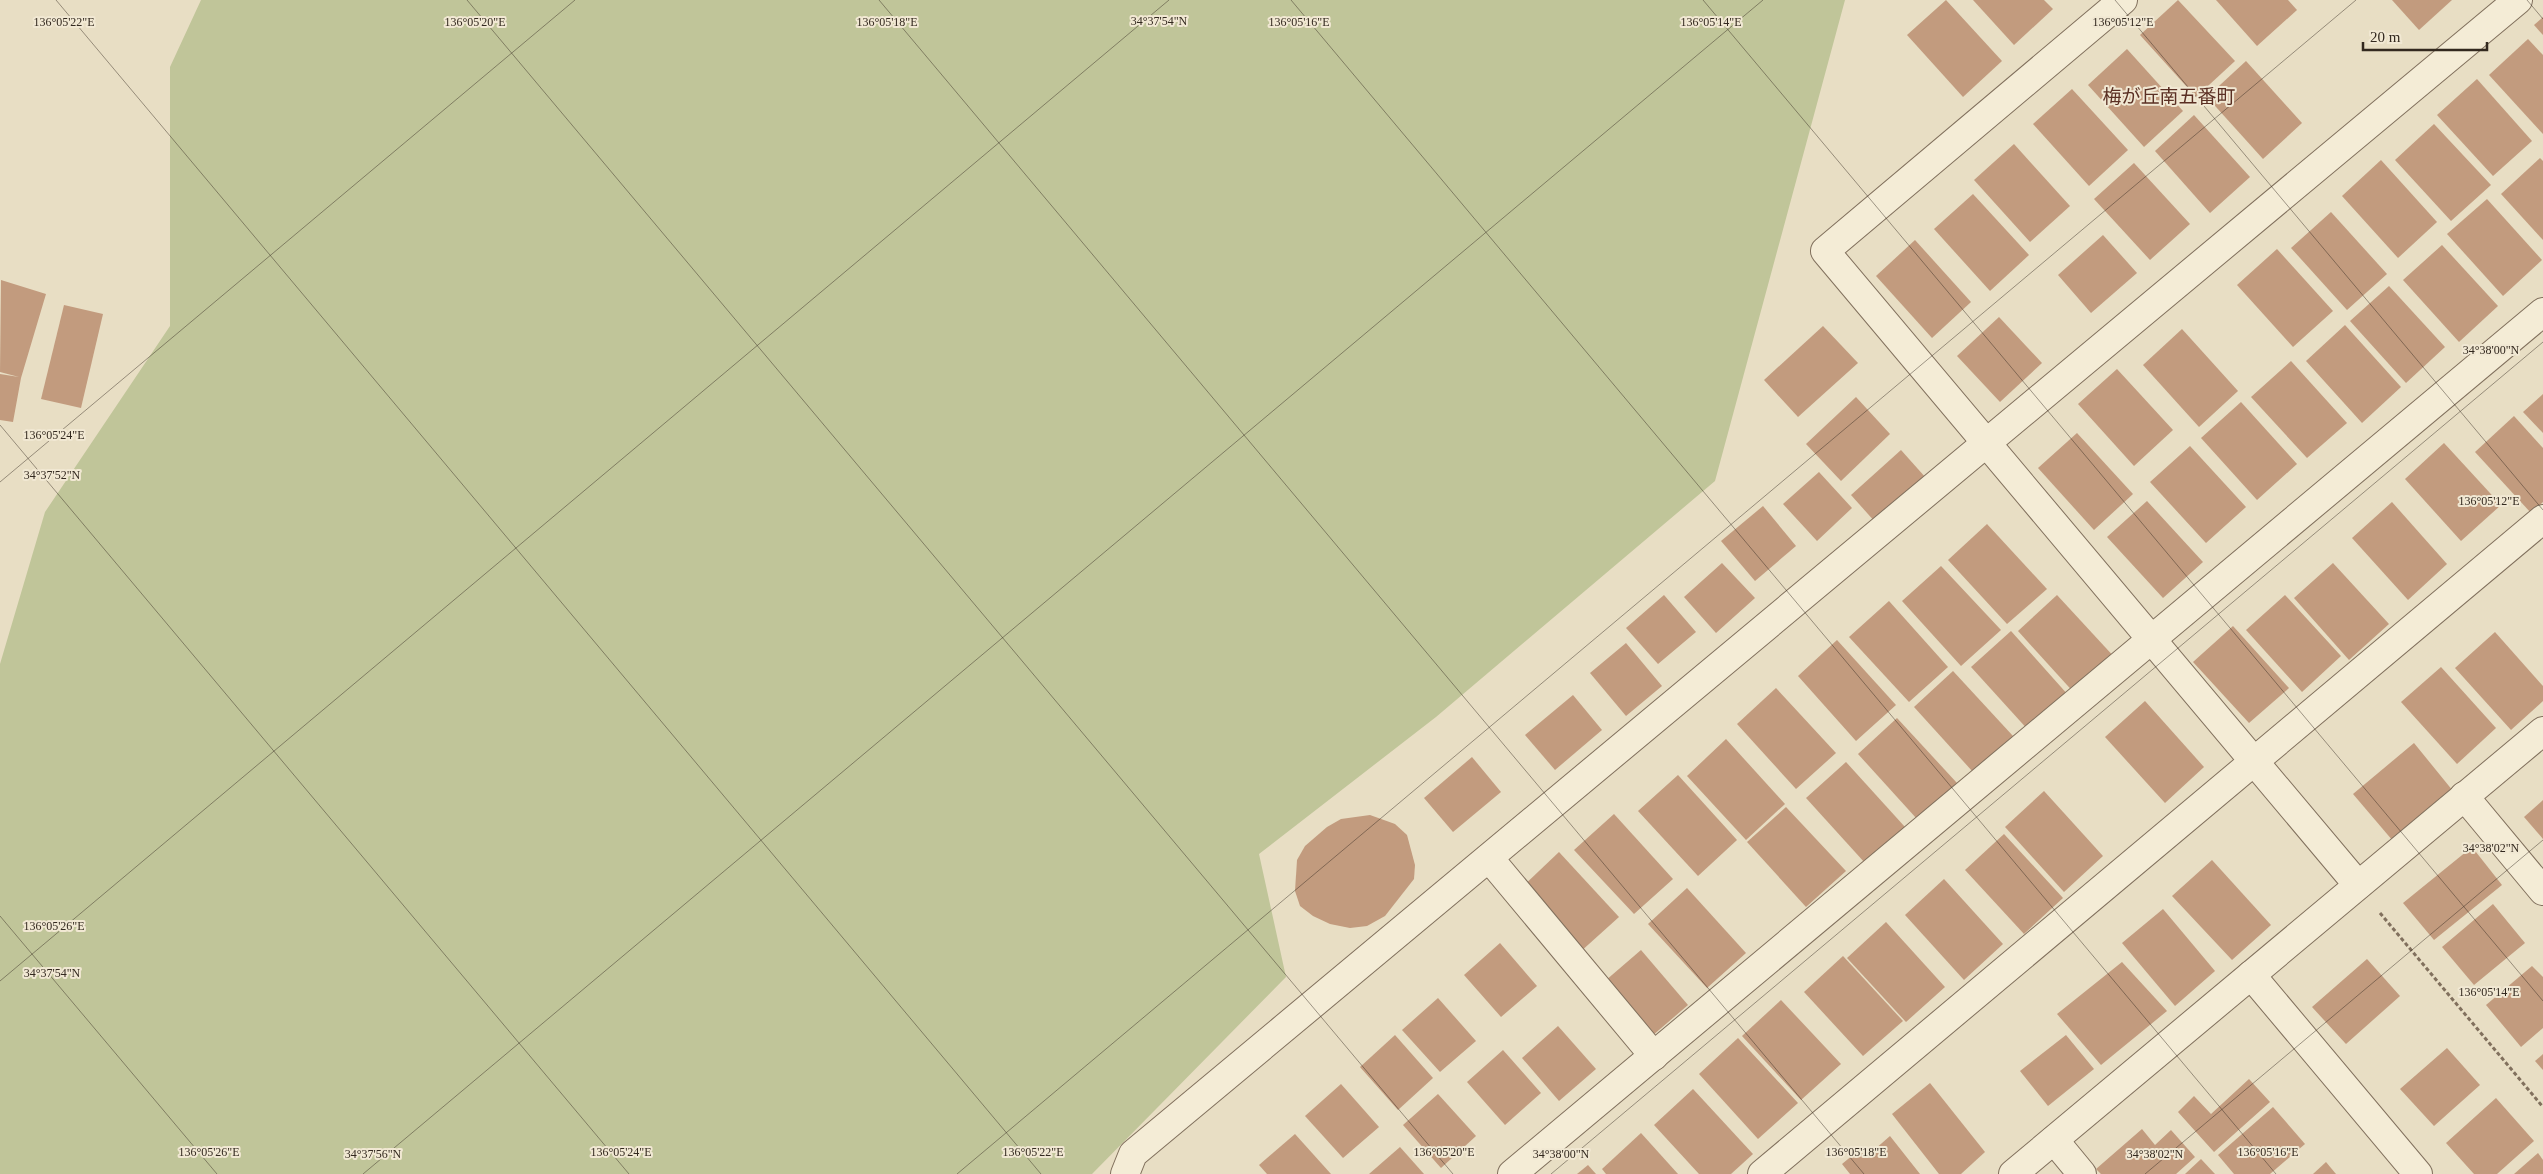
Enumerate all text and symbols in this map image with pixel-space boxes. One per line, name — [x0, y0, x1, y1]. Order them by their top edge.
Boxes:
text: 34°37'54"N — [1131, 14, 1188, 28]
text: 136°05'22"E — [33, 15, 95, 29]
text: 136°05'20"E — [444, 15, 506, 29]
text: 136°05'18"E — [856, 15, 918, 29]
text: 136°05'16"E — [1268, 15, 1330, 29]
text: 136°05'14"E — [1680, 15, 1742, 29]
text: 136°05'12"E — [2092, 15, 2154, 29]
scale bar — [2363, 20, 2487, 52]
text: 20 m — [2370, 29, 2401, 45]
district label: 梅が丘南五番町 — [2102, 86, 2236, 107]
text: 34°38'00"N — [2463, 343, 2520, 357]
text: 136°05'24"E — [23, 428, 85, 442]
text: 34°37'52"N — [24, 468, 81, 482]
text: 136°05'12"E — [2458, 494, 2520, 508]
text: 34°38'02"N — [2463, 841, 2520, 855]
text: 136°05'26"E — [23, 919, 85, 933]
text: 34°37'54"N — [24, 966, 81, 980]
text: 136°05'14"E — [2458, 985, 2520, 999]
text: 136°05'26"E — [178, 1145, 240, 1159]
text: 136°05'24"E — [590, 1145, 652, 1159]
text: 136°05'22"E — [1002, 1145, 1064, 1159]
text: 136°05'20"E — [1413, 1145, 1475, 1159]
text: 136°05'18"E — [1825, 1145, 1887, 1159]
text: 136°05'16"E — [2237, 1145, 2299, 1159]
text: 34°37'56"N — [345, 1147, 402, 1161]
text: 34°38'00"N — [1533, 1147, 1590, 1161]
text: 34°38'02"N — [2127, 1147, 2184, 1161]

